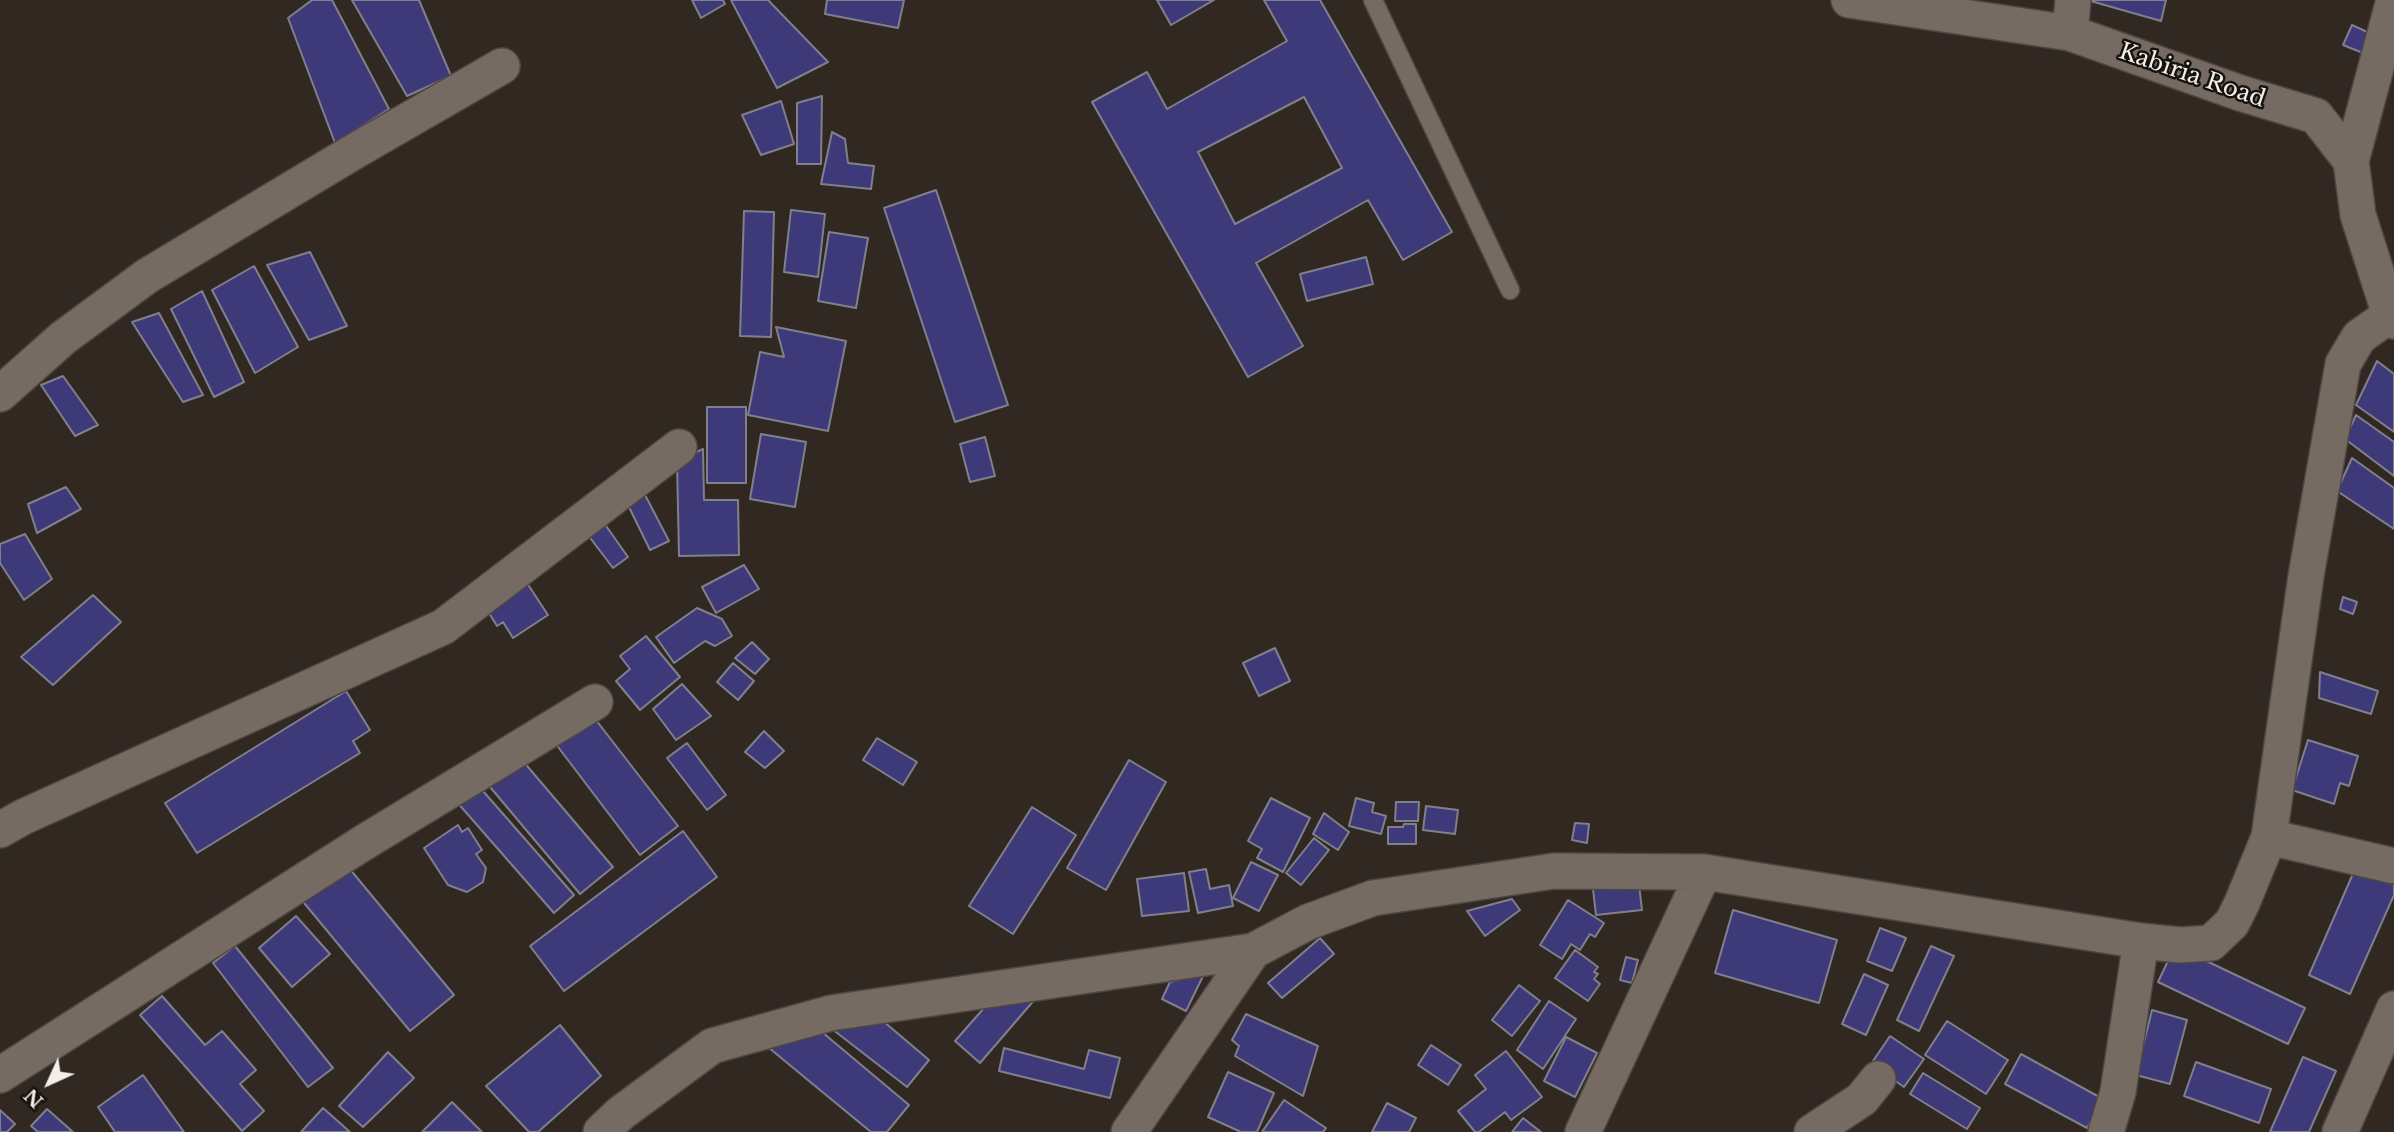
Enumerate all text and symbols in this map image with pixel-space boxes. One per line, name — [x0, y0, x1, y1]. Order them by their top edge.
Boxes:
street label: Kabiria Road — [2115, 38, 2269, 114]
north arrow — [14, 1048, 84, 1118]
text: N — [19, 1084, 48, 1113]

